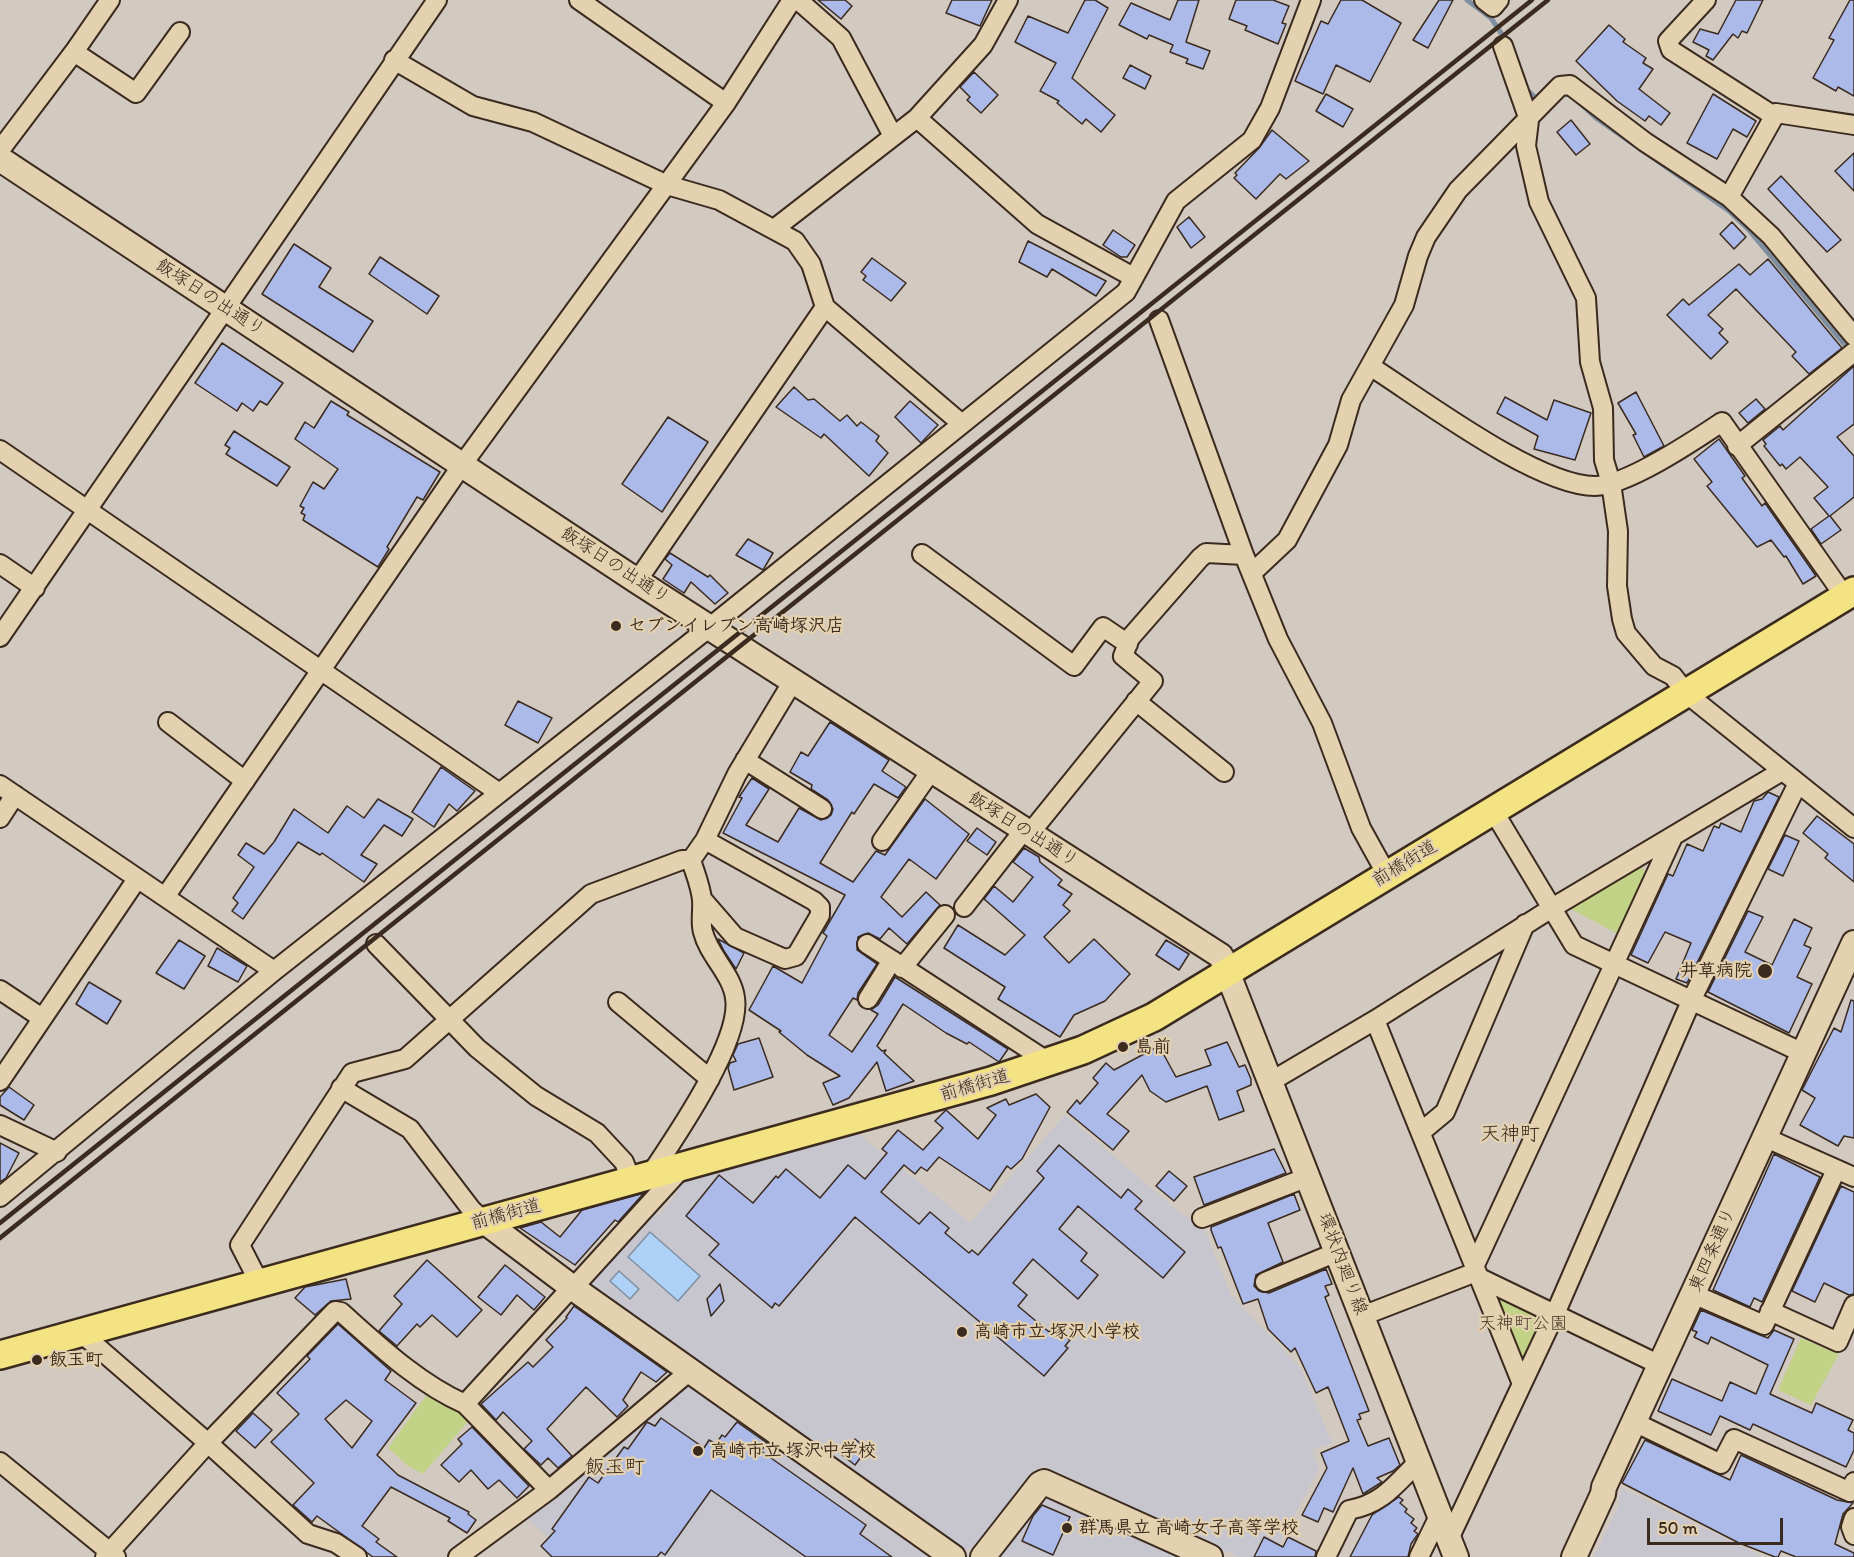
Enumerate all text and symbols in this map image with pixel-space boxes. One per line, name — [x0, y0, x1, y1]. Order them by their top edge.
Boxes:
street label: 飯塚日の出通り — [151, 255, 269, 341]
street label: 飯塚日の出通り — [556, 523, 674, 609]
place label: セブンイレブン高崎塚沢店 — [628, 615, 844, 637]
marker: セブンイレブン高崎塚沢店 — [609, 619, 623, 633]
street label: 飯塚日の出通り — [964, 787, 1082, 873]
street label: 前橋街道 — [1369, 836, 1441, 892]
place label: 井草病院 — [1680, 960, 1752, 982]
marker: 井草病院 — [1756, 962, 1774, 980]
place label: 島前 — [1135, 1036, 1171, 1058]
marker: 島前 — [1116, 1040, 1130, 1054]
street label: 前橋街道 — [937, 1066, 1013, 1106]
district label: 天神町 — [1480, 1123, 1540, 1147]
street label: 前橋街道 — [468, 1195, 544, 1235]
street label: 東四条通り — [1685, 1204, 1741, 1296]
street label: 環状内廻り線 — [1313, 1210, 1371, 1318]
park label: 天神町公園 — [1478, 1313, 1568, 1335]
place label: 高崎市立 塚沢小学校 — [974, 1321, 1140, 1343]
marker: 高崎市立 塚沢小学校 — [955, 1325, 969, 1339]
place label: 飯玉町 — [49, 1349, 103, 1371]
marker: 飯玉町 — [30, 1353, 44, 1367]
place label: 高崎市立 塚沢中学校 — [710, 1440, 876, 1462]
marker: 高崎市立 塚沢中学校 — [691, 1444, 705, 1458]
district label: 飯玉町 — [585, 1456, 645, 1480]
scale bar — [1650, 1506, 1786, 1544]
place label: 群馬県立 高崎女子高等学校 — [1079, 1517, 1299, 1539]
text: 50 m — [1658, 1517, 1698, 1539]
marker: 群馬県立 高崎女子高等学校 — [1060, 1521, 1074, 1535]

